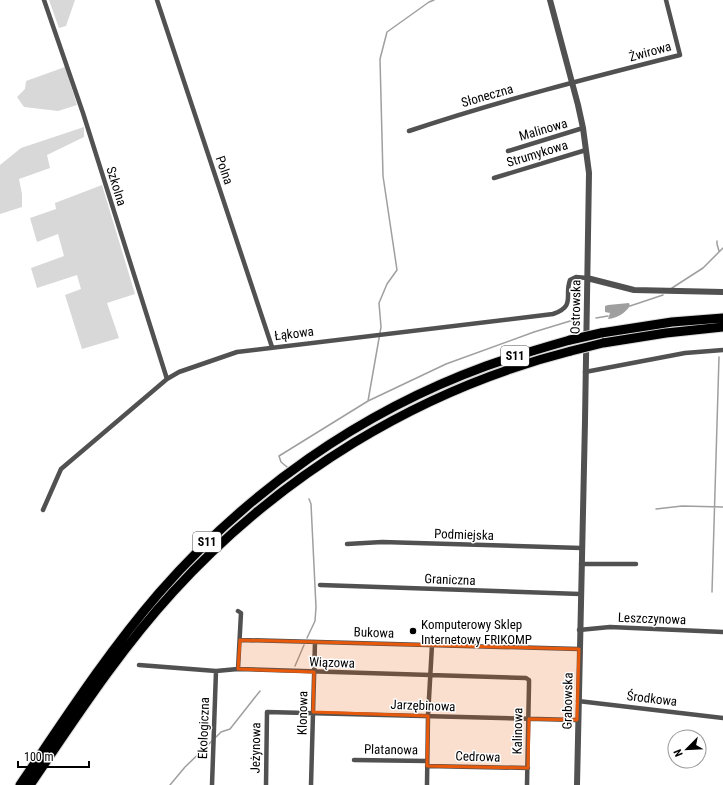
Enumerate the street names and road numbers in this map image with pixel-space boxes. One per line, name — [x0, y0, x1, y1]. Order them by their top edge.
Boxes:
street label: Żwirowa — [627, 39, 673, 64]
street label: Słoneczna — [460, 81, 515, 110]
street label: Malinowa — [517, 115, 569, 144]
street label: Strumykowa — [505, 137, 570, 170]
street label: Polna — [213, 154, 236, 186]
street label: Szkolna — [103, 165, 130, 208]
street label: Ostrowska — [568, 280, 583, 334]
street label: Łąkowa — [274, 324, 315, 343]
road number: S11 — [501, 346, 529, 366]
street label: Podmiejska — [434, 526, 494, 543]
road number: S11 — [193, 532, 221, 552]
street label: Graniczna — [424, 571, 476, 588]
street label: Leszczynowa — [618, 610, 686, 627]
street label: Bukowa — [354, 624, 394, 641]
street label: Wiązowa — [309, 654, 355, 671]
street label: Grabowska — [560, 672, 575, 730]
street label: Środkowa — [626, 688, 678, 709]
street label: Klonowa — [295, 691, 310, 735]
street label: Ekologiczna — [195, 697, 212, 759]
street label: Jarzębinowa — [390, 697, 456, 714]
street label: Kalinowa — [510, 707, 525, 755]
street label: Jeżynowa — [248, 722, 263, 774]
street label: Platanowa — [364, 742, 418, 757]
street label: Cedrowa — [455, 748, 501, 765]

